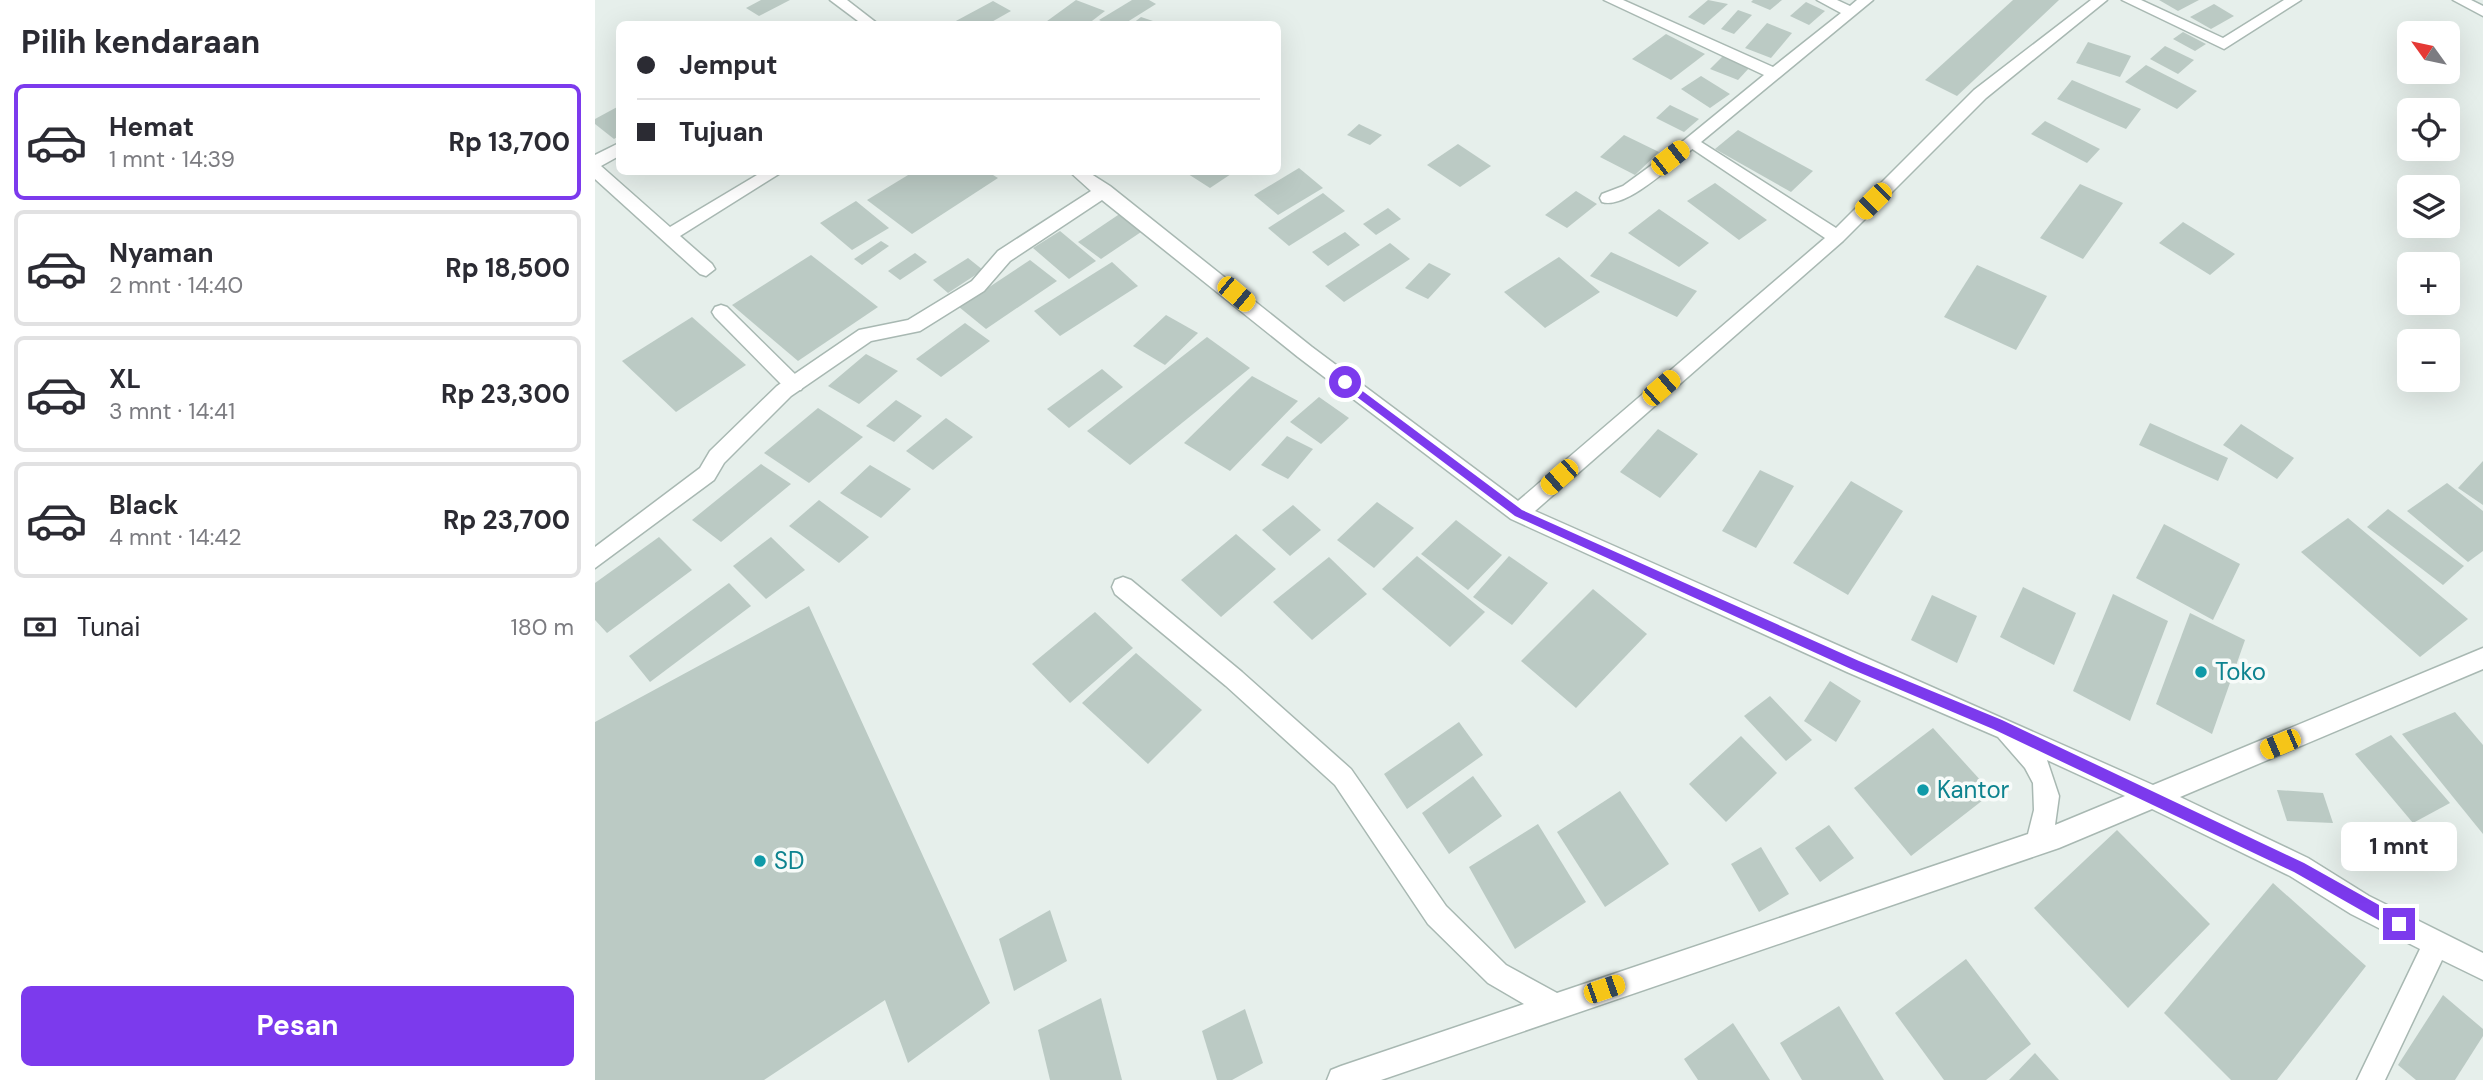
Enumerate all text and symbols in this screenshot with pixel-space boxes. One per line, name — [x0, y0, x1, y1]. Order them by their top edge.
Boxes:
text: Pilih kendaraan — [21, 21, 260, 63]
north arrow — [2397, 21, 2461, 84]
map controls — [2397, 21, 2460, 392]
text: Jemput — [679, 48, 778, 82]
button: locate — [2397, 98, 2460, 161]
text: Hemat — [109, 110, 194, 144]
icon: car — [25, 111, 88, 174]
text: Tujuan — [679, 115, 764, 149]
text: Rp 13,700 — [448, 125, 570, 159]
car — [1647, 137, 1694, 179]
text: 1 mnt · 14:39 — [109, 144, 235, 174]
button: layers — [2397, 175, 2460, 238]
car — [1851, 179, 1896, 223]
text: Nyaman — [109, 236, 214, 270]
icon: car — [25, 237, 88, 300]
text: Rp 18,500 — [445, 251, 570, 285]
button: + — [2397, 252, 2460, 315]
text: 2 mnt · 14:40 — [109, 270, 243, 300]
car — [1214, 272, 1259, 316]
button: − — [2397, 329, 2460, 392]
text: XL — [109, 362, 141, 396]
icon: car — [25, 363, 88, 426]
route start — [1329, 366, 1361, 398]
car — [1639, 366, 1684, 410]
text: Rp 23,300 — [441, 377, 570, 411]
text: 3 mnt · 14:41 — [109, 396, 235, 426]
car — [1537, 455, 1582, 499]
text: Black — [109, 488, 179, 522]
icon: car — [25, 489, 88, 552]
text: Rp 23,700 — [443, 503, 570, 537]
text: 4 mnt · 14:42 — [109, 522, 242, 552]
icon: cash — [21, 608, 59, 646]
text: Tunai — [77, 610, 141, 644]
text: 180 m — [510, 612, 574, 642]
place label: Toko — [2215, 656, 2266, 687]
marker: Toko — [2193, 664, 2209, 680]
car — [2257, 726, 2304, 762]
place label: Kantor — [1937, 774, 2010, 805]
marker: Kantor — [1915, 782, 1931, 798]
callout: 1 mnt — [2341, 822, 2457, 872]
text: 1 mnt — [2369, 831, 2429, 861]
place label: SD — [774, 845, 804, 876]
marker: SD — [752, 853, 768, 869]
route end — [2383, 908, 2415, 940]
car — [1581, 972, 1628, 1006]
button: Pesan — [21, 986, 574, 1066]

